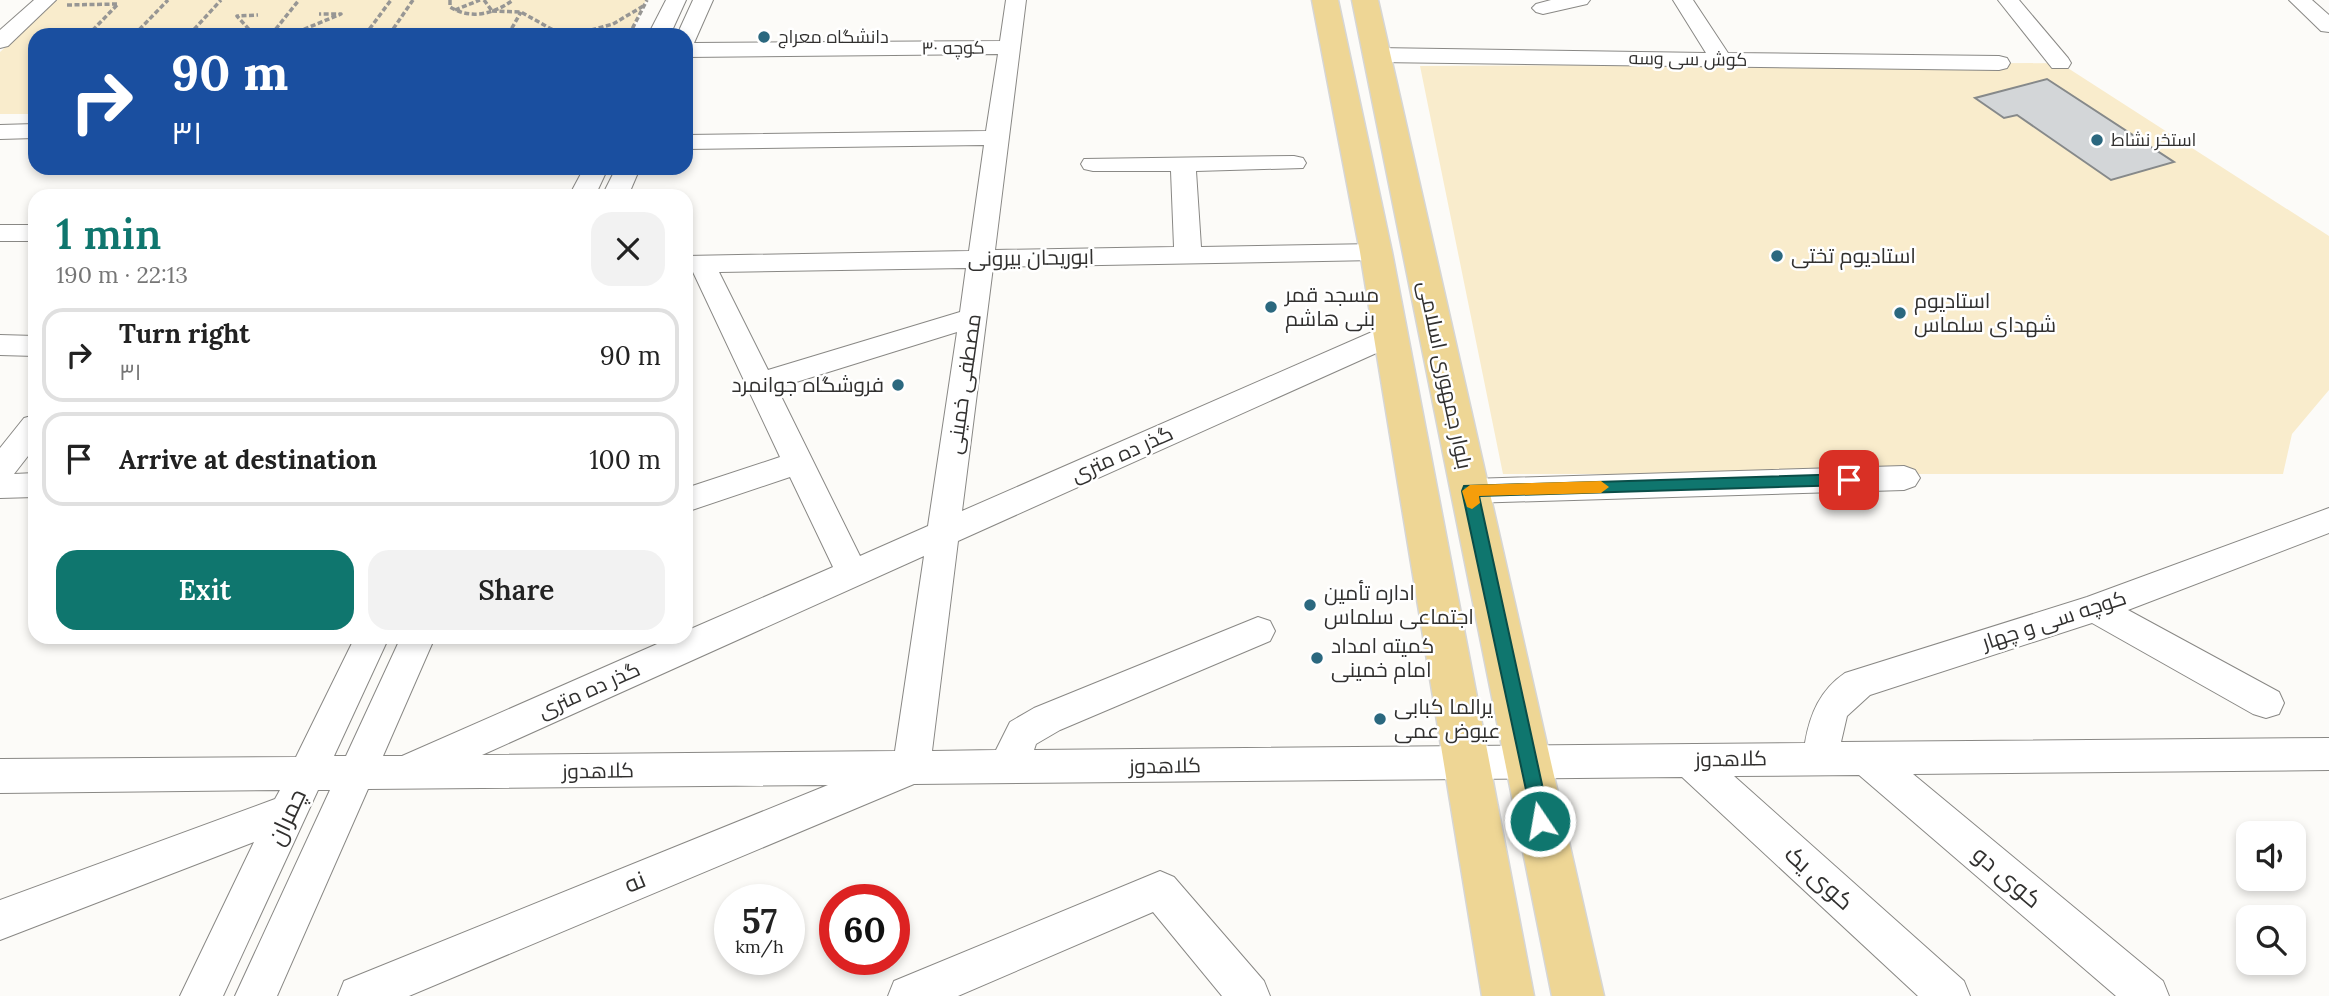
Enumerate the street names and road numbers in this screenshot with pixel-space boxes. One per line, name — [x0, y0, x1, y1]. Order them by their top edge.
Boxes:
street label: کوچه ۳۰ — [921, 35, 985, 61]
street label: کوش سی وسه — [1628, 46, 1748, 71]
street label: ابوریحان بیرونی — [967, 243, 1095, 272]
street label: بلوار جمهوری اسلامی — [1412, 278, 1479, 471]
street label: مصطفی خمینی — [940, 312, 987, 456]
street label: گذر ده متری — [1066, 419, 1177, 488]
street label: کوچه سی و چهار — [1977, 583, 2130, 657]
street label: گذر ده متری — [533, 655, 644, 724]
street label: کلاهدوز — [1694, 744, 1767, 773]
street label: کلاهدوز — [1128, 751, 1201, 780]
street label: کلاهدوز — [561, 756, 634, 785]
street label: چمران — [260, 783, 314, 851]
street label: کوی یک — [1778, 838, 1860, 917]
street label: کوی دو — [1966, 839, 2048, 915]
street label: نه — [620, 863, 650, 900]

